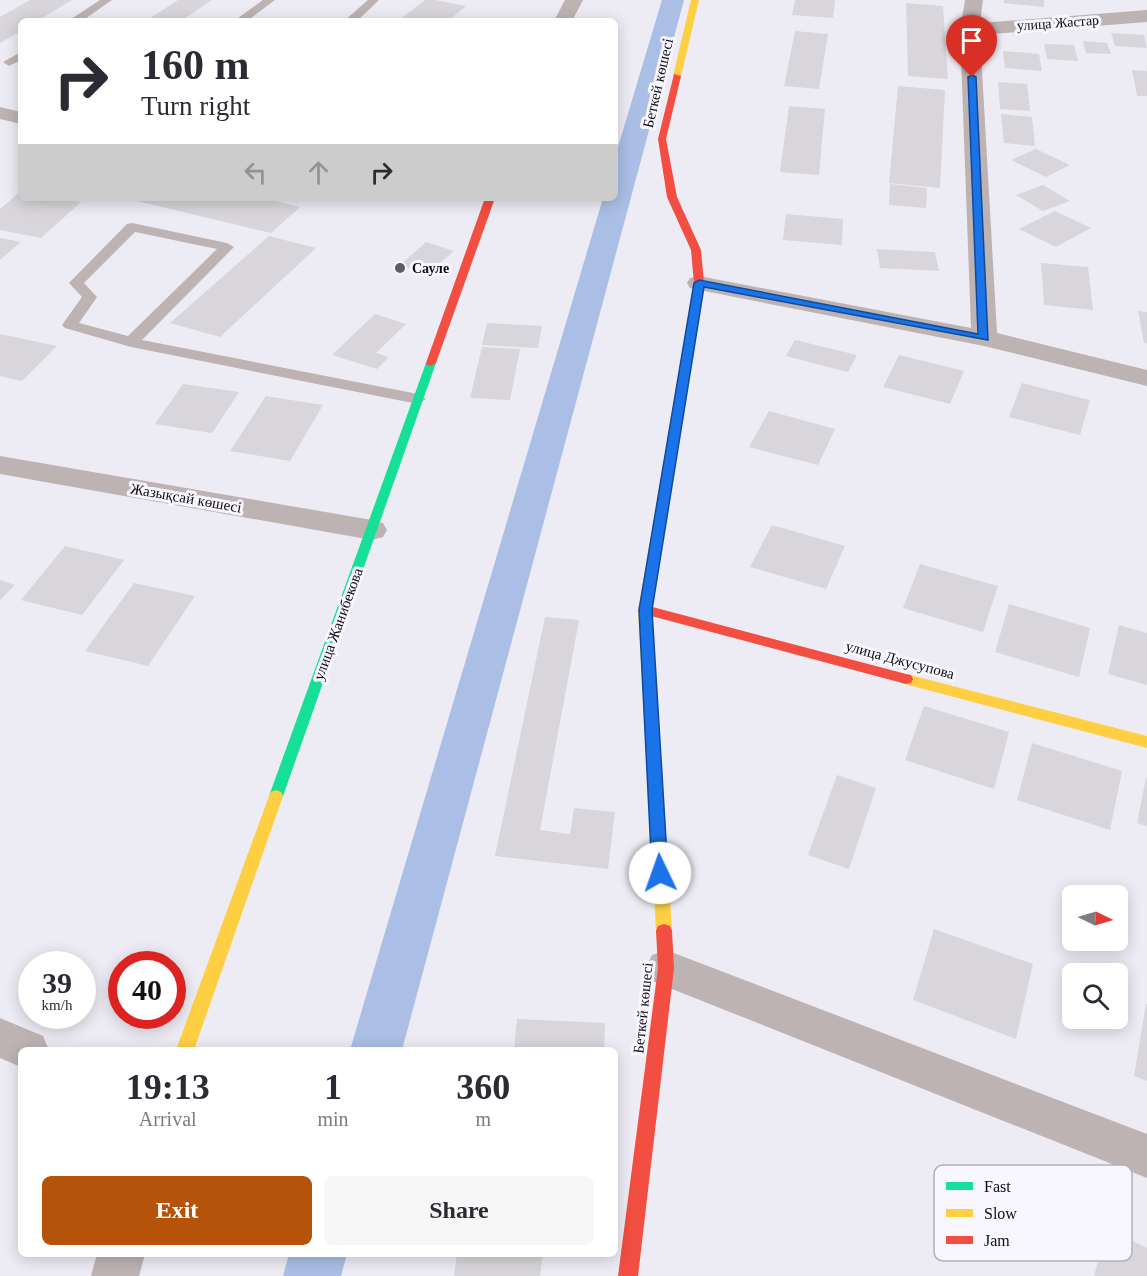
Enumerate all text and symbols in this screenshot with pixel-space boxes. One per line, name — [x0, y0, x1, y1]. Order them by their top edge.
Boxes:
street label: улица Жастар — [1016, 13, 1100, 33]
pin — [946, 15, 997, 77]
icon: arrive — [955, 24, 988, 57]
street label: Беткей көшесі — [640, 37, 676, 129]
icon: right — [42, 42, 120, 120]
text: 160 m — [141, 42, 250, 88]
text: Turn right — [141, 91, 250, 121]
icon: left — [239, 156, 272, 189]
icon: ahead — [302, 156, 335, 189]
icon: right — [365, 156, 398, 189]
marker: Сауле — [393, 261, 407, 275]
place label: Сауле — [412, 261, 449, 276]
street label: Жазықсай көшесі — [129, 480, 243, 516]
street label: улица Жанибекова — [310, 565, 366, 682]
street label: улица Джусупова — [844, 638, 956, 682]
position arrow — [628, 841, 692, 905]
north arrow — [1062, 885, 1128, 951]
map controls — [1062, 885, 1128, 1029]
speed limit sign: 40 — [108, 951, 186, 1029]
street label: Беткей көшесі — [630, 962, 656, 1054]
button: search — [1062, 963, 1128, 1029]
text: 39 — [42, 966, 72, 999]
text: km/h — [42, 997, 72, 1013]
text: 19:13 — [126, 1067, 210, 1107]
text: 1 — [324, 1067, 342, 1107]
text: 360 — [456, 1067, 510, 1107]
text: Arrival — [139, 1108, 197, 1130]
text: min — [317, 1108, 349, 1130]
text: m — [476, 1108, 491, 1130]
legend — [934, 1165, 1132, 1261]
button: Exit — [42, 1176, 312, 1245]
button: Share — [324, 1176, 594, 1245]
text: Fast — [984, 1178, 1011, 1195]
text: Slow — [984, 1205, 1017, 1222]
text: Jam — [984, 1232, 1010, 1249]

